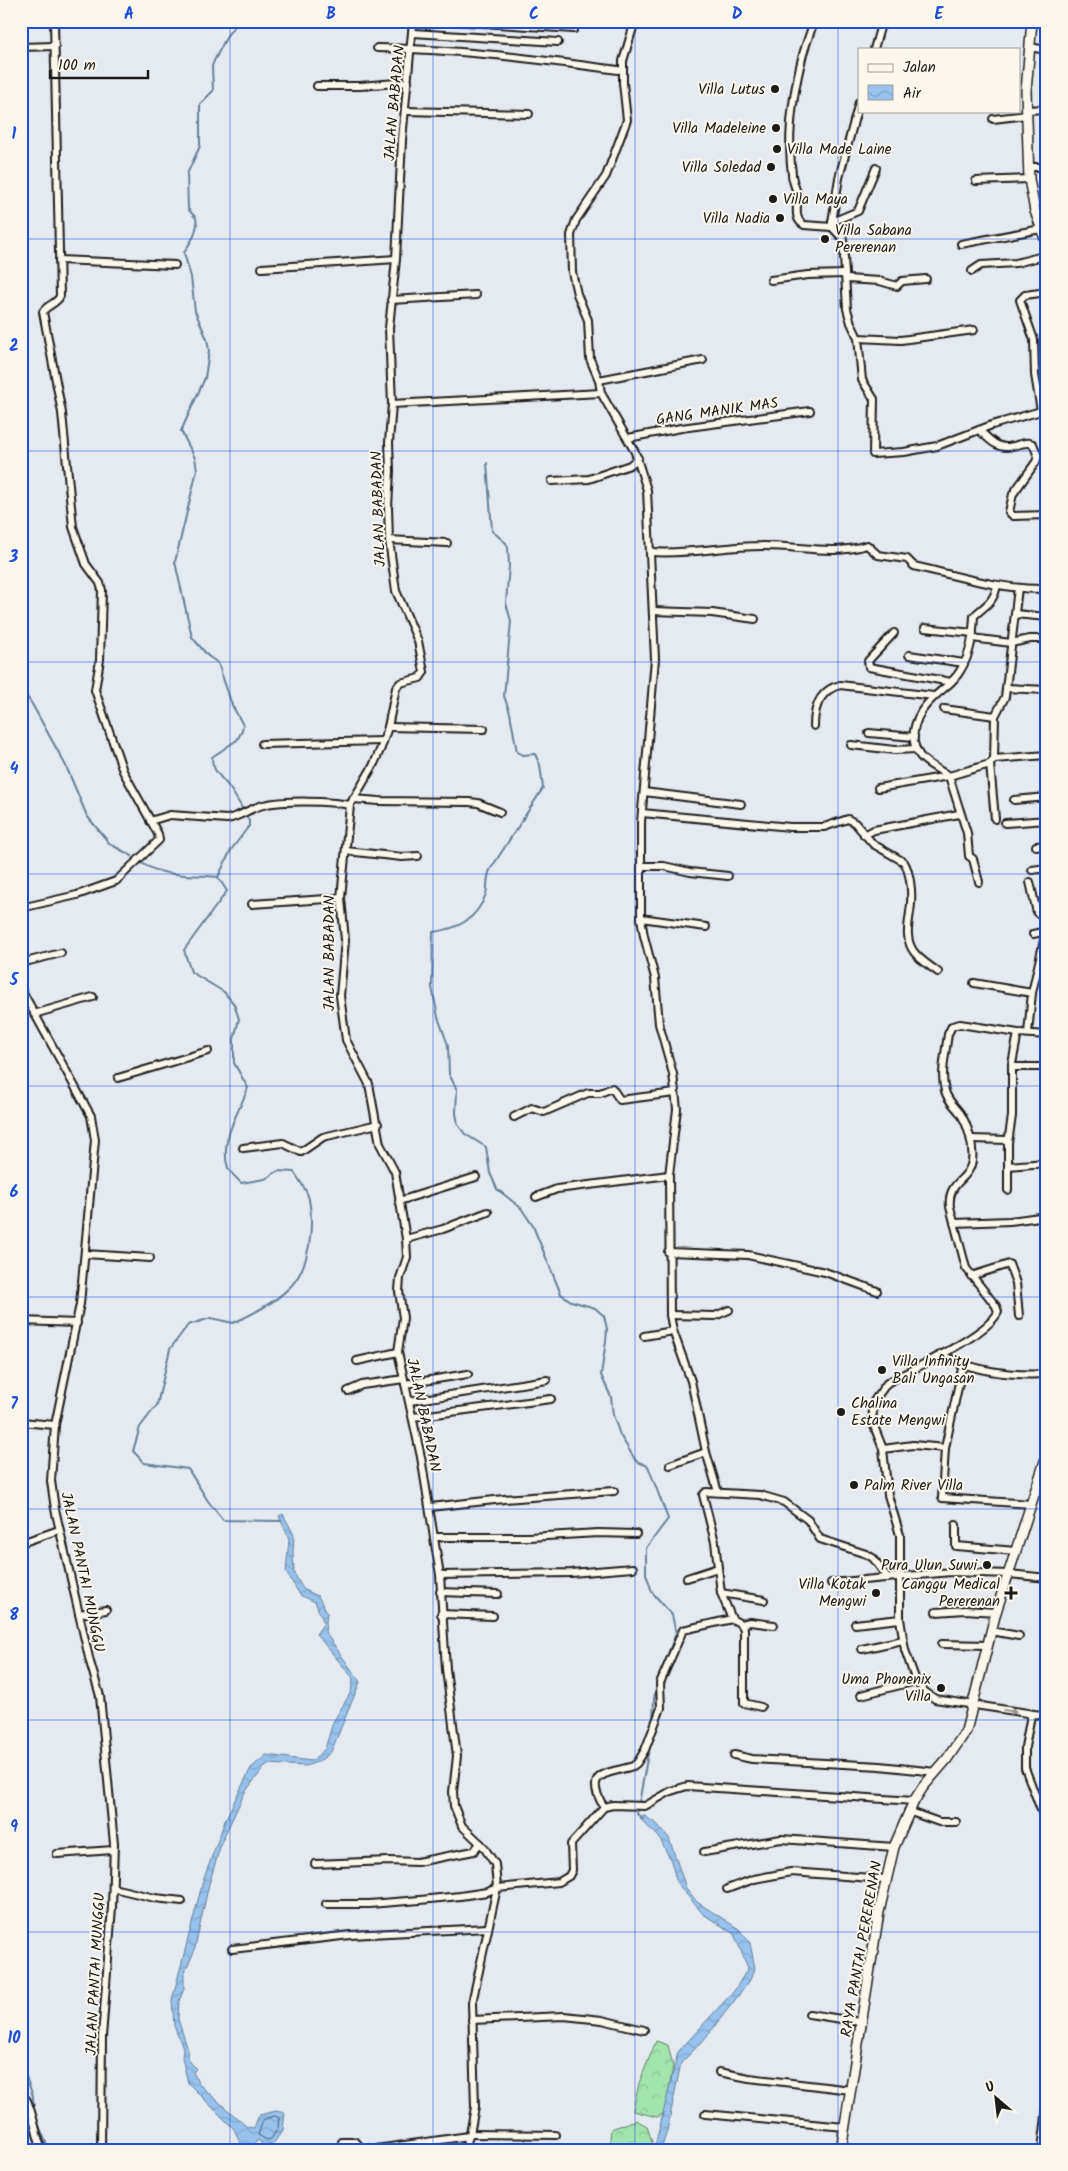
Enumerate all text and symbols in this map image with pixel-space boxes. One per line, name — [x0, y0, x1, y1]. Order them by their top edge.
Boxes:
text: A — [124, 2, 134, 27]
text: B — [326, 2, 336, 27]
text: C — [529, 2, 539, 27]
text: D — [732, 2, 743, 27]
text: E — [935, 2, 945, 27]
street label: JALAN BABADAN — [378, 44, 412, 162]
scale bar — [50, 48, 148, 80]
legend — [858, 48, 1020, 112]
text: 100 m — [58, 54, 96, 78]
text: Jalan — [903, 56, 936, 80]
place label: Villa Lutus — [698, 78, 766, 102]
text: Air — [903, 82, 922, 106]
marker: Villa Lutus — [769, 83, 781, 95]
place label: Villa Madeleine — [672, 117, 766, 141]
text: 1 — [12, 122, 17, 147]
marker: Villa Madeleine — [770, 122, 782, 134]
place label: Villa Made Laine — [787, 138, 892, 162]
marker: Villa Made Laine — [771, 143, 783, 155]
place label: Villa Soledad — [682, 156, 762, 180]
marker: Villa Soledad — [765, 161, 777, 173]
place label: Villa Maya — [783, 188, 848, 212]
marker: Villa Maya — [767, 193, 779, 205]
place label: Villa Nadia — [703, 207, 770, 231]
marker: Villa Nadia — [774, 212, 786, 224]
place label: Villa Sabana Pererenan — [835, 219, 912, 260]
marker: Villa Sabana Pererenan — [819, 233, 831, 245]
text: 2 — [9, 334, 19, 359]
street label: GANG MANIK MAS — [654, 392, 780, 432]
street label: JALAN BABADAN — [365, 451, 393, 567]
text: 3 — [9, 545, 19, 570]
text: 4 — [10, 757, 19, 782]
street label: JALAN BABADAN — [318, 895, 342, 1011]
text: 5 — [9, 968, 20, 993]
text: 6 — [10, 1180, 19, 1205]
place label: Villa Infinity Bali Ungasan — [892, 1350, 974, 1391]
street label: JALAN BABADAN — [399, 1356, 447, 1474]
marker: Villa Infinity Bali Ungasan — [876, 1364, 888, 1376]
text: 7 — [10, 1392, 18, 1417]
place label: Chalina Estate Mengwi — [851, 1392, 946, 1433]
marker: Chalina Estate Mengwi — [835, 1406, 847, 1418]
place label: Palm River Villa — [864, 1474, 963, 1498]
marker: Palm River Villa — [848, 1479, 860, 1491]
street label: JALAN PANTAI MUNGGU — [53, 1490, 111, 1654]
place label: Pura Ulun Suwi — [881, 1554, 978, 1578]
marker: Pura Ulun Suwi — [981, 1559, 993, 1571]
place label: Villa Kotak Mengwi — [799, 1573, 867, 1614]
place label: Canggu Medical Pererenan — [901, 1573, 1000, 1614]
marker: Canggu Medical Pererenan — [1004, 1586, 1018, 1600]
marker: Villa Kotak Mengwi — [870, 1587, 882, 1599]
text: 8 — [9, 1603, 19, 1628]
place label: Uma Phonenix Villa — [841, 1668, 932, 1709]
marker: Uma Phonenix Villa — [935, 1682, 947, 1694]
one-way arrow — [1003, 1708, 1019, 1716]
text: 9 — [10, 1815, 18, 1840]
street label: RAYA PANTAI PERERENAN — [835, 1859, 889, 2039]
street label: JALAN PANTAI MUNGGU — [80, 1892, 112, 2056]
text: 10 — [7, 2026, 21, 2051]
north arrow — [970, 2074, 1020, 2124]
text: U — [982, 2075, 1000, 2099]

